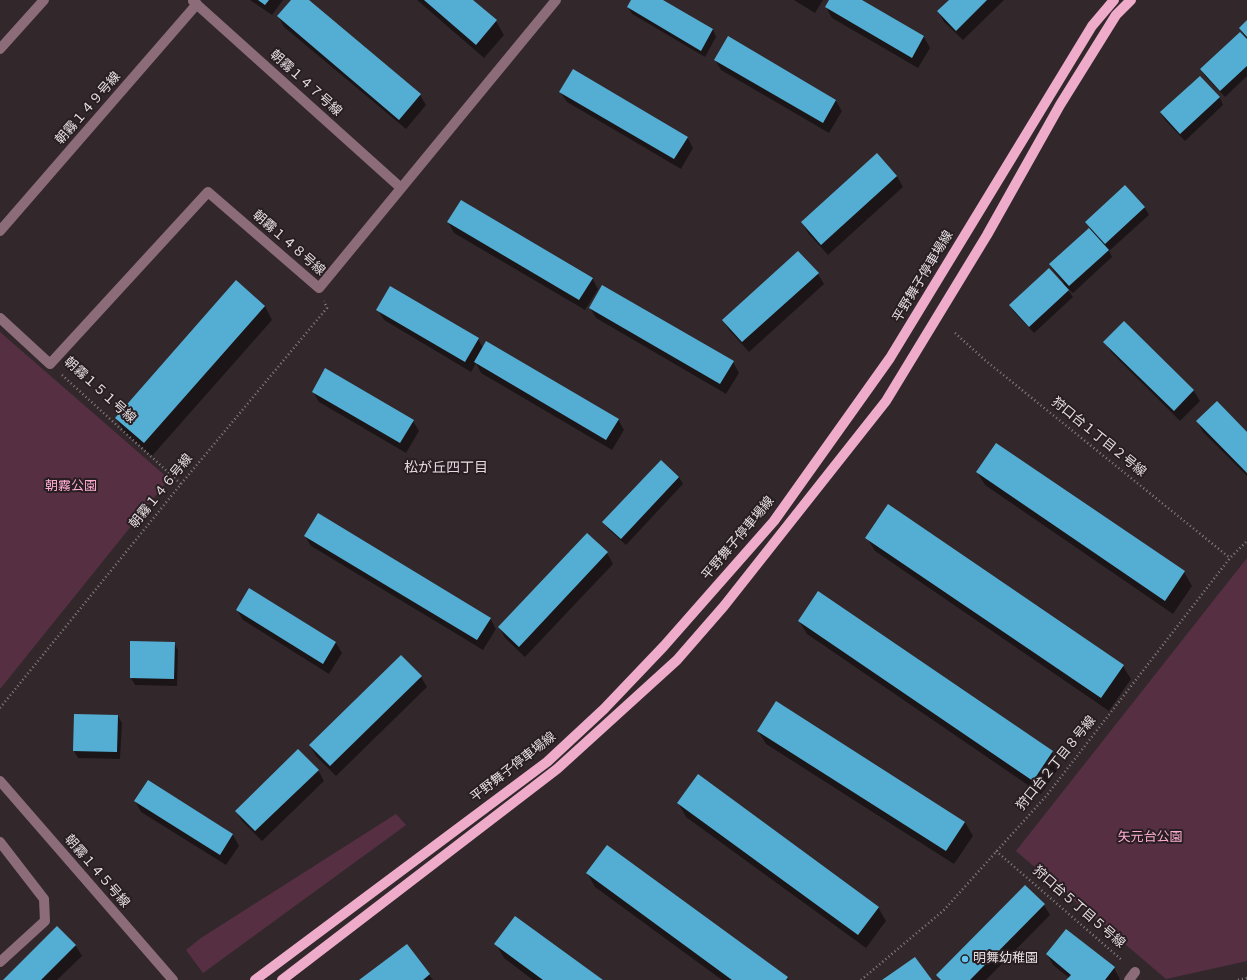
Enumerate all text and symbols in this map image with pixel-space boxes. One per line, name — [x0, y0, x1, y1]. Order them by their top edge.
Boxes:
street label: 朝霧１４７号線 — [266, 48, 344, 120]
street label: 朝霧１４９号線 — [53, 70, 125, 148]
street label: 朝霧１４８号線 — [249, 208, 327, 280]
street label: 平野舞子停車場線 — [891, 228, 957, 326]
street label: 朝霧１５１号線 — [60, 355, 138, 427]
street label: 狩口台１丁目２号線 — [1048, 395, 1148, 481]
street label: 朝霧１４６号線 — [127, 452, 197, 532]
district label: 松が丘四丁目 — [404, 461, 488, 477]
park label: 朝霧公園 — [45, 479, 97, 495]
street label: 平野舞子停車場線 — [700, 494, 778, 584]
street label: 狩口台２丁目８号線 — [1014, 714, 1100, 814]
street label: 平野舞子停車場線 — [468, 730, 560, 806]
park label: 矢元台公園 — [1118, 830, 1182, 846]
street label: 朝霧１４５号線 — [60, 833, 132, 911]
street label: 狩口台５丁目５号線 — [1029, 864, 1127, 952]
place label: 明舞幼稚園 — [973, 951, 1038, 967]
marker: 明舞幼稚園 — [960, 954, 970, 964]

